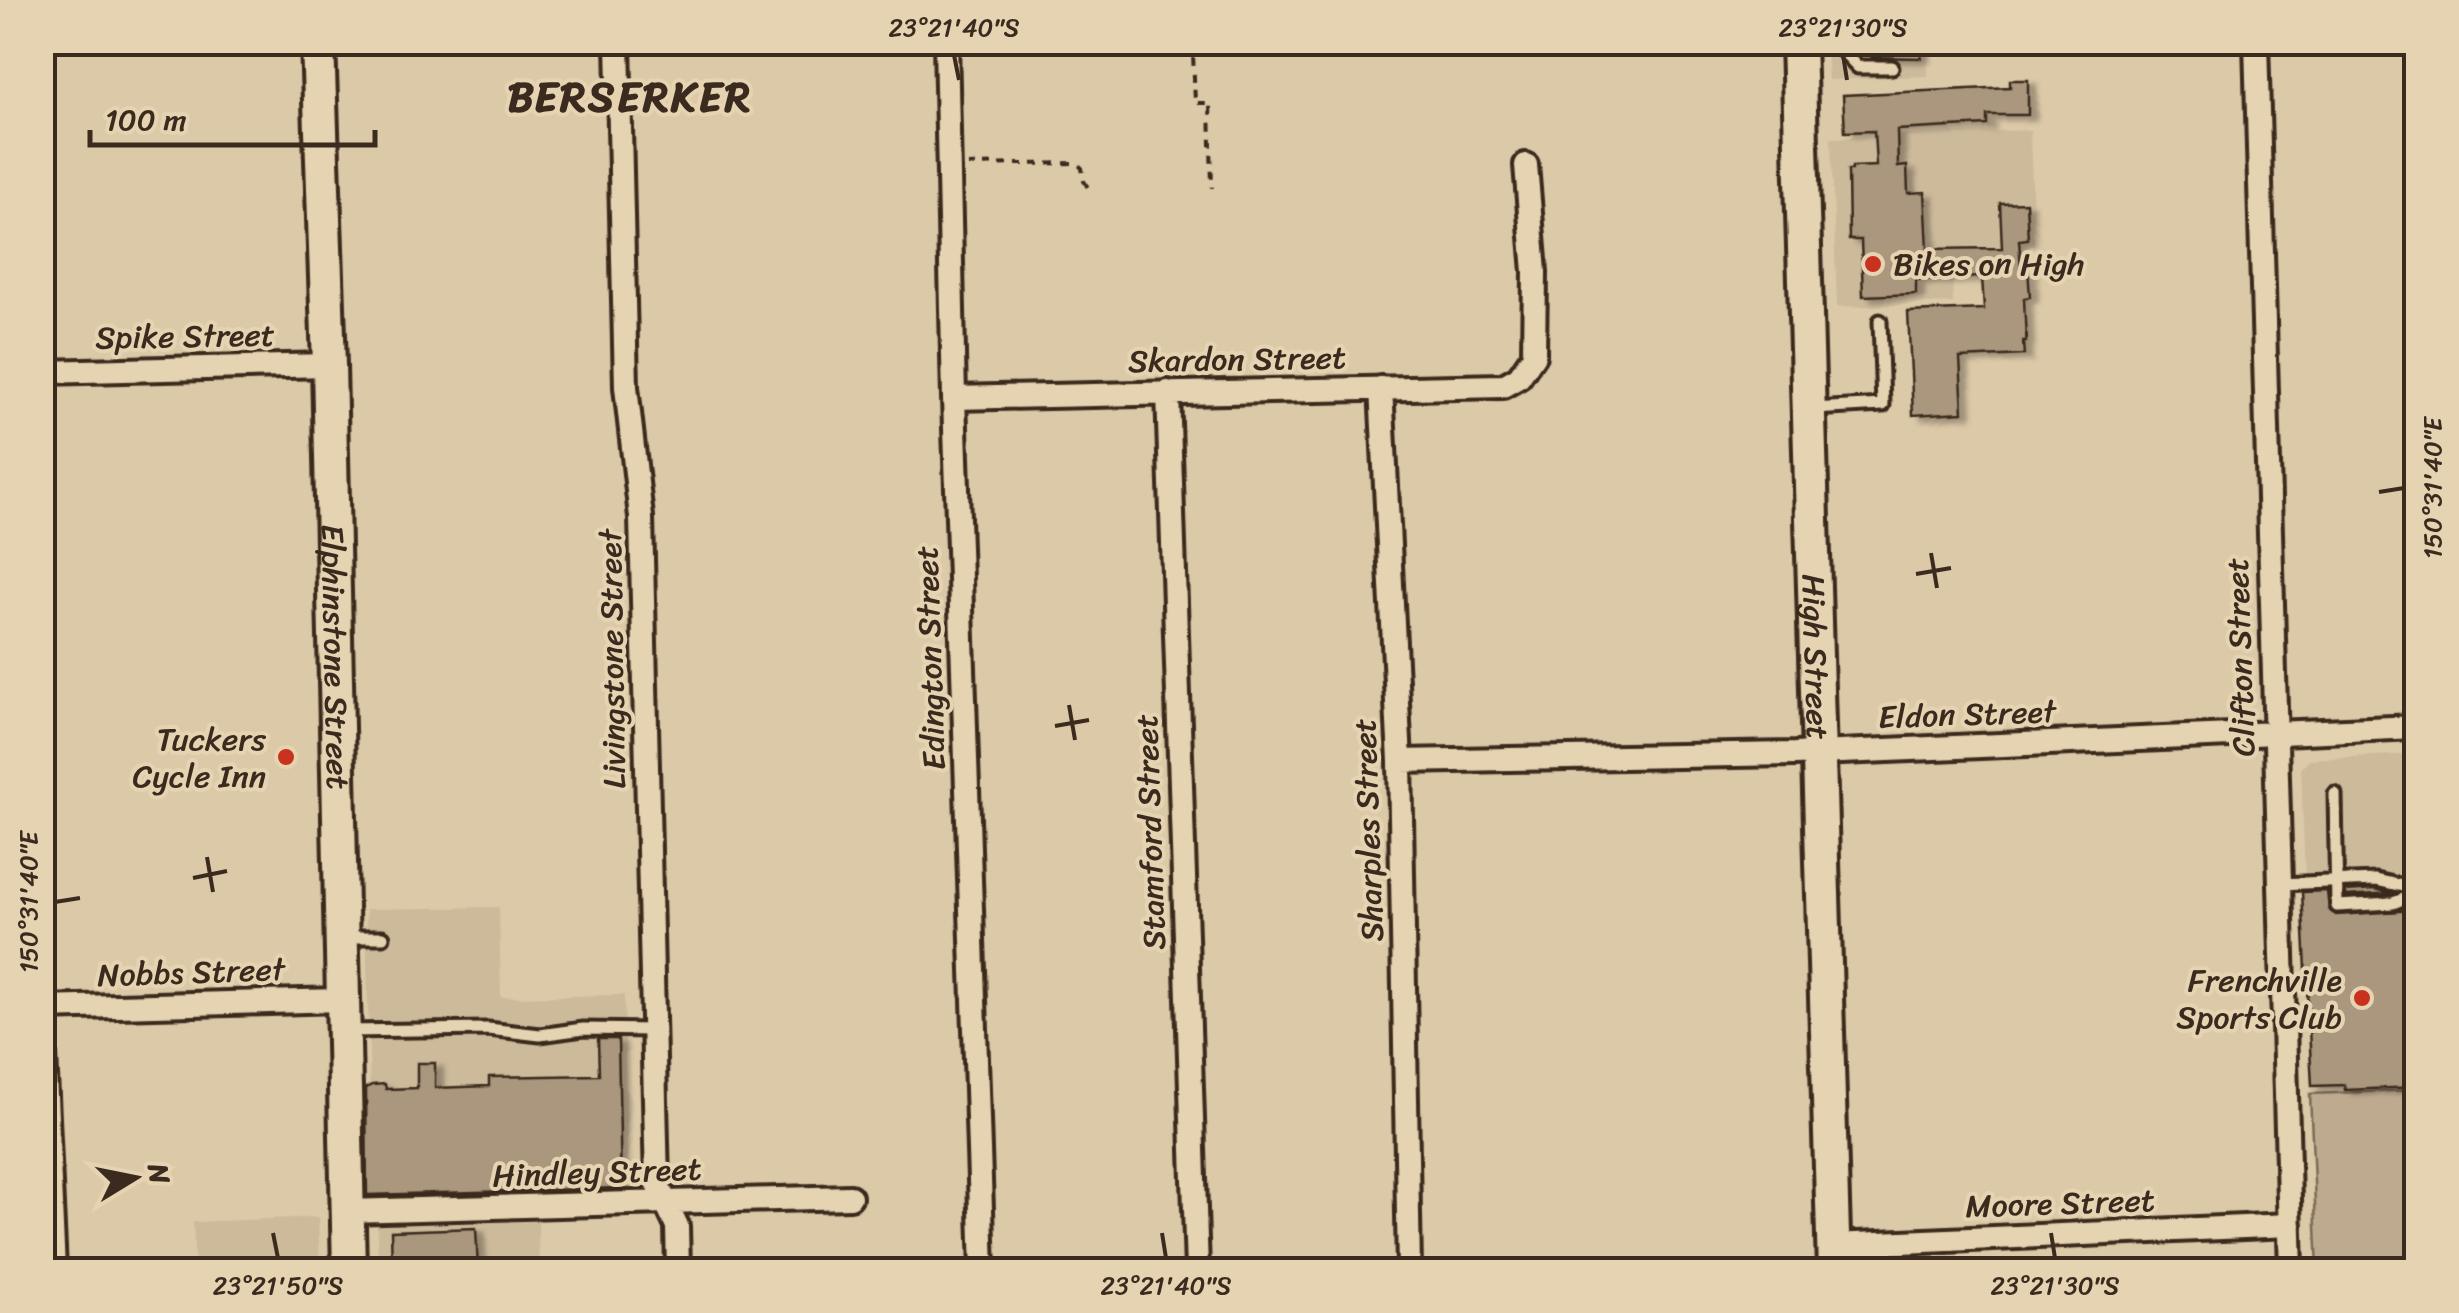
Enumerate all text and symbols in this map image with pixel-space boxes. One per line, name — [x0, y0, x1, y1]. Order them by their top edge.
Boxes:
text: 23°21'40"S — [889, 5, 1020, 50]
text: 23°21'30"S — [1779, 5, 1908, 50]
district label: BERSERKER — [507, 60, 753, 134]
scale bar — [90, 85, 375, 147]
text: 100 m — [105, 93, 187, 147]
place label: Bikes on High — [1893, 236, 2084, 293]
marker: Bikes on High — [1862, 253, 1884, 275]
street label: Spike Street — [95, 306, 275, 367]
street label: Skardon Street — [1128, 329, 1347, 390]
text: 150°31'40"E — [2410, 415, 2455, 559]
street label: Elphinstone Street — [304, 523, 366, 790]
street label: Livingstone Street — [582, 528, 643, 789]
street label: Edington Street — [898, 545, 963, 771]
street label: Clifton Street — [2209, 557, 2272, 757]
street label: High Street — [1785, 573, 1846, 740]
street label: Eldon Street — [1877, 683, 2058, 746]
place label: Tuckers Cycle Inn — [132, 711, 266, 805]
street label: Stamford Street — [1118, 713, 1183, 951]
street label: Sharples Street — [1336, 717, 1401, 943]
marker: Tuckers Cycle Inn — [275, 746, 297, 768]
text: 150°31'40"E — [6, 829, 51, 973]
street label: Nobbs Street — [96, 941, 287, 1004]
place label: Frenchville Sports Club — [2176, 952, 2342, 1046]
marker: Frenchville Sports Club — [2351, 987, 2373, 1009]
north arrow — [85, 1128, 185, 1228]
street label: Hindley Street — [492, 1140, 703, 1205]
text: N — [133, 1159, 185, 1188]
street label: Moore Street — [1964, 1172, 2156, 1235]
text: 23°21'50"S — [213, 1263, 344, 1308]
text: 23°21'40"S — [1101, 1263, 1232, 1308]
text: 23°21'30"S — [1991, 1263, 2120, 1308]

